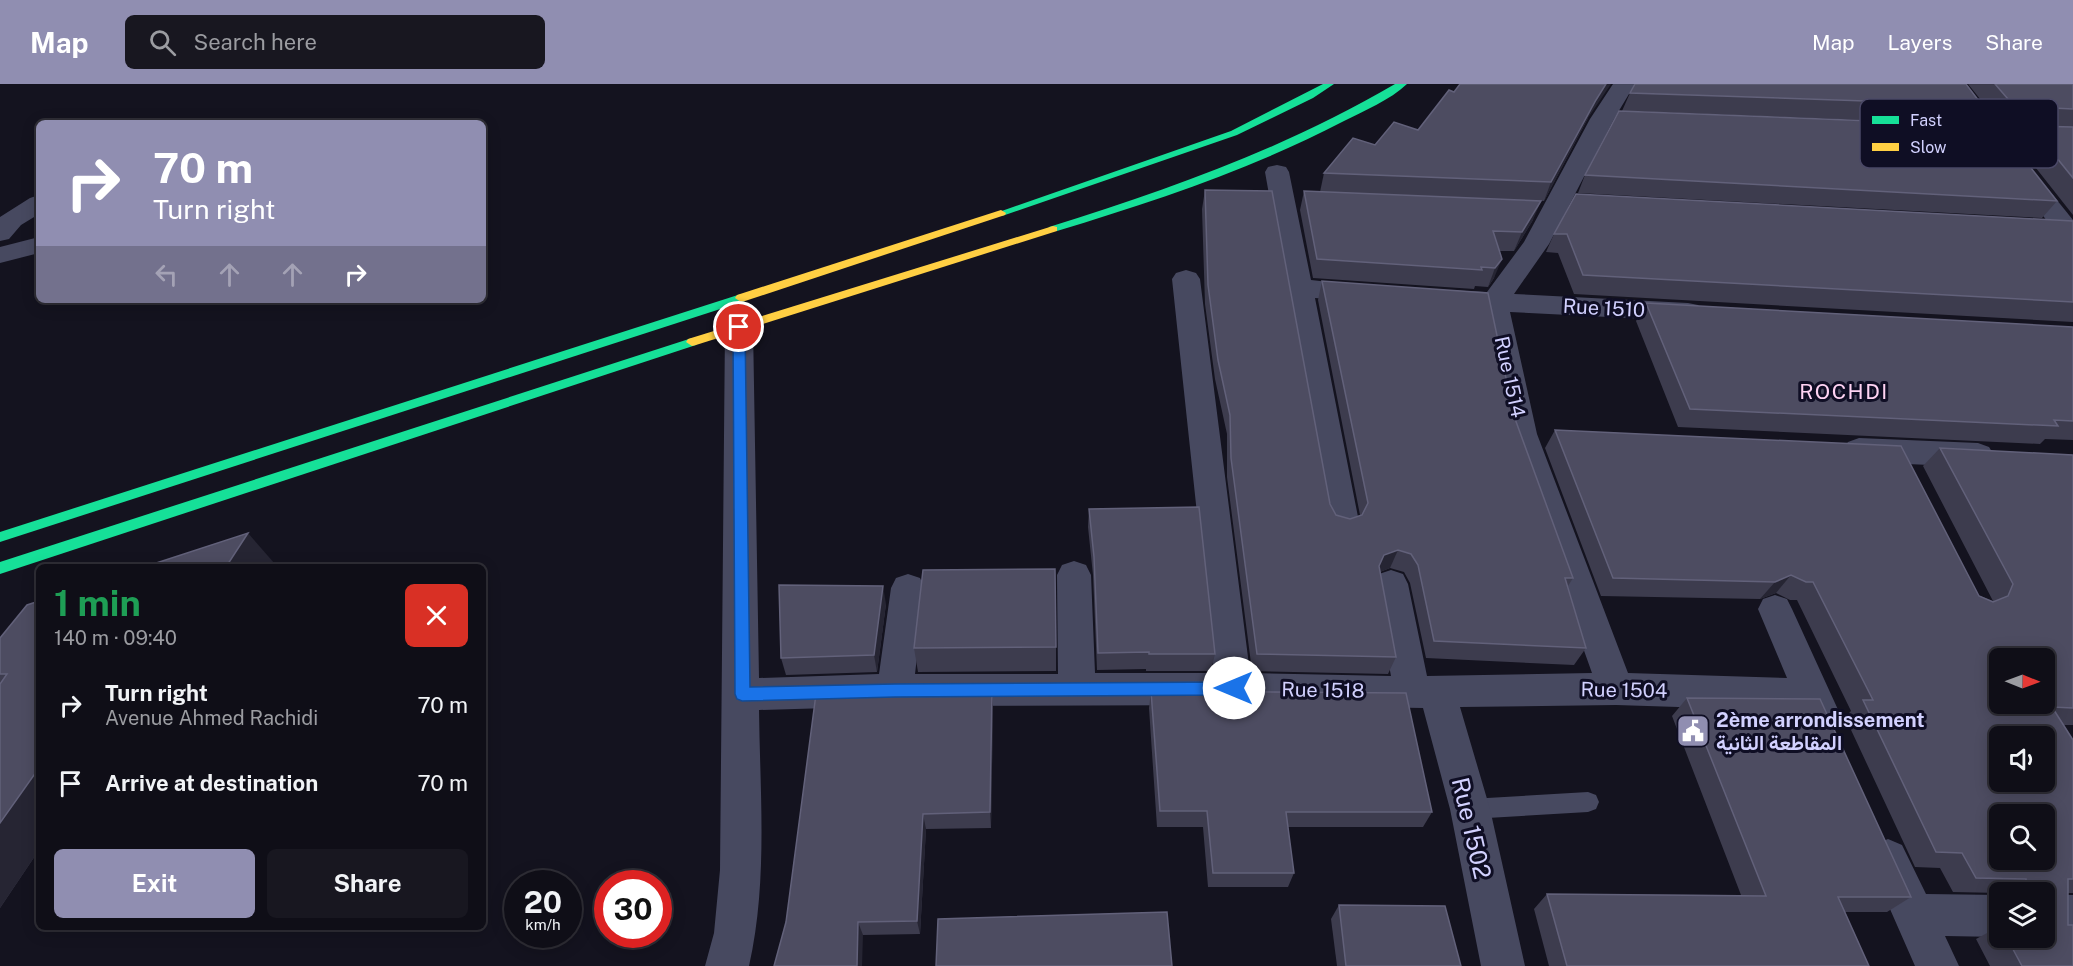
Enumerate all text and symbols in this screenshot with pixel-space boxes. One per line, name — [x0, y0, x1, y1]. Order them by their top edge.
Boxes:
search box — [125, 15, 545, 69]
text: Map — [30, 26, 89, 59]
icon: search — [146, 26, 179, 59]
text: Search here — [194, 29, 317, 55]
text: Map — [1812, 30, 1855, 55]
text: Layers — [1888, 30, 1952, 55]
text: Share — [1985, 30, 2043, 55]
legend — [1860, 99, 2058, 168]
text: Fast — [1910, 111, 1942, 130]
text: Slow — [1910, 138, 1947, 157]
text: 70 m — [153, 143, 253, 192]
icon: right — [54, 144, 132, 222]
text: Turn right — [153, 193, 276, 225]
icon: left — [150, 258, 183, 291]
icon: ahead — [213, 258, 246, 291]
icon: ahead — [276, 258, 309, 291]
icon: right — [339, 258, 372, 291]
street label: Rue 1510 — [1562, 294, 1646, 322]
pin — [713, 301, 764, 352]
icon: arrive — [722, 310, 755, 343]
street label: Rue 1514 — [1490, 334, 1530, 420]
district label: ROCHDI — [1799, 379, 1889, 404]
text: 1 min — [54, 582, 141, 624]
button: close — [405, 584, 468, 647]
text: 140 m · 09:40 — [54, 626, 177, 650]
north arrow — [1989, 648, 2055, 714]
map controls — [1989, 648, 2055, 948]
position arrow — [1202, 656, 1266, 720]
street label: Rue 1518 — [1281, 677, 1365, 703]
street label: Rue 1504 — [1580, 677, 1668, 703]
text: Turn right — [105, 680, 208, 706]
icon: right — [54, 689, 87, 722]
text: 70 m — [417, 692, 468, 718]
text: Avenue Ahmed Rachidi — [105, 706, 318, 730]
place label: 2ème arrondissement المقاطعة الثانية — [1716, 708, 1925, 755]
public building icon: 2ème arrondissement المقاطعة الثانية — [1675, 713, 1711, 749]
button: sound — [1989, 726, 2055, 792]
icon: arrive — [54, 767, 87, 800]
text: Arrive at destination — [105, 770, 318, 796]
text: 70 m — [417, 770, 468, 796]
street label: Rue 1502 — [1447, 774, 1497, 882]
button: search — [1989, 804, 2055, 870]
button: Exit — [54, 849, 255, 918]
button: Share — [267, 849, 468, 918]
speed limit sign: 30 — [594, 870, 672, 948]
button: layers — [1989, 882, 2055, 948]
text: 20 — [524, 884, 562, 920]
text: km/h — [525, 916, 561, 933]

